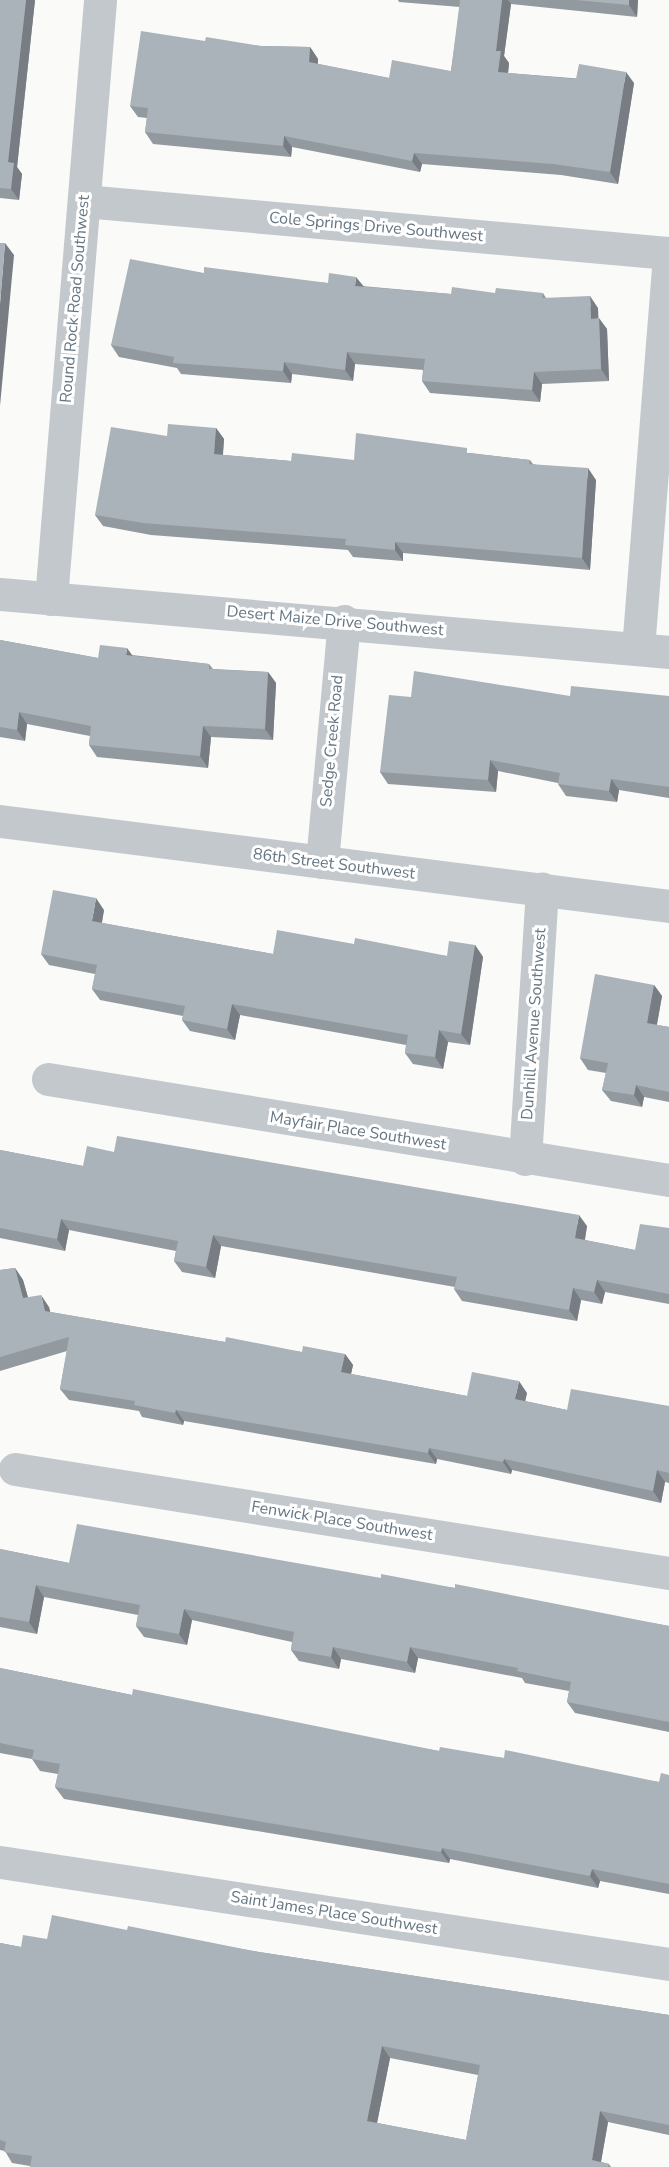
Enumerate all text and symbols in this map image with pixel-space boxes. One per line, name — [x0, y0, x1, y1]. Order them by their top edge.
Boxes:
street label: Round Rock Road Southwest — [56, 194, 94, 404]
street label: Cole Springs Drive Southwest — [268, 208, 484, 246]
street label: Desert Maize Drive Southwest — [226, 602, 444, 640]
street label: Sedge Creek Road — [317, 674, 347, 808]
street label: 86th Street Southwest — [252, 845, 416, 883]
street label: Dunhill Avenue Southwest — [518, 927, 550, 1121]
street label: Mayfair Place Southwest — [268, 1108, 448, 1154]
street label: Fenwick Place Southwest — [250, 1497, 434, 1545]
street label: Saint James Place Southwest — [229, 1887, 439, 1939]

